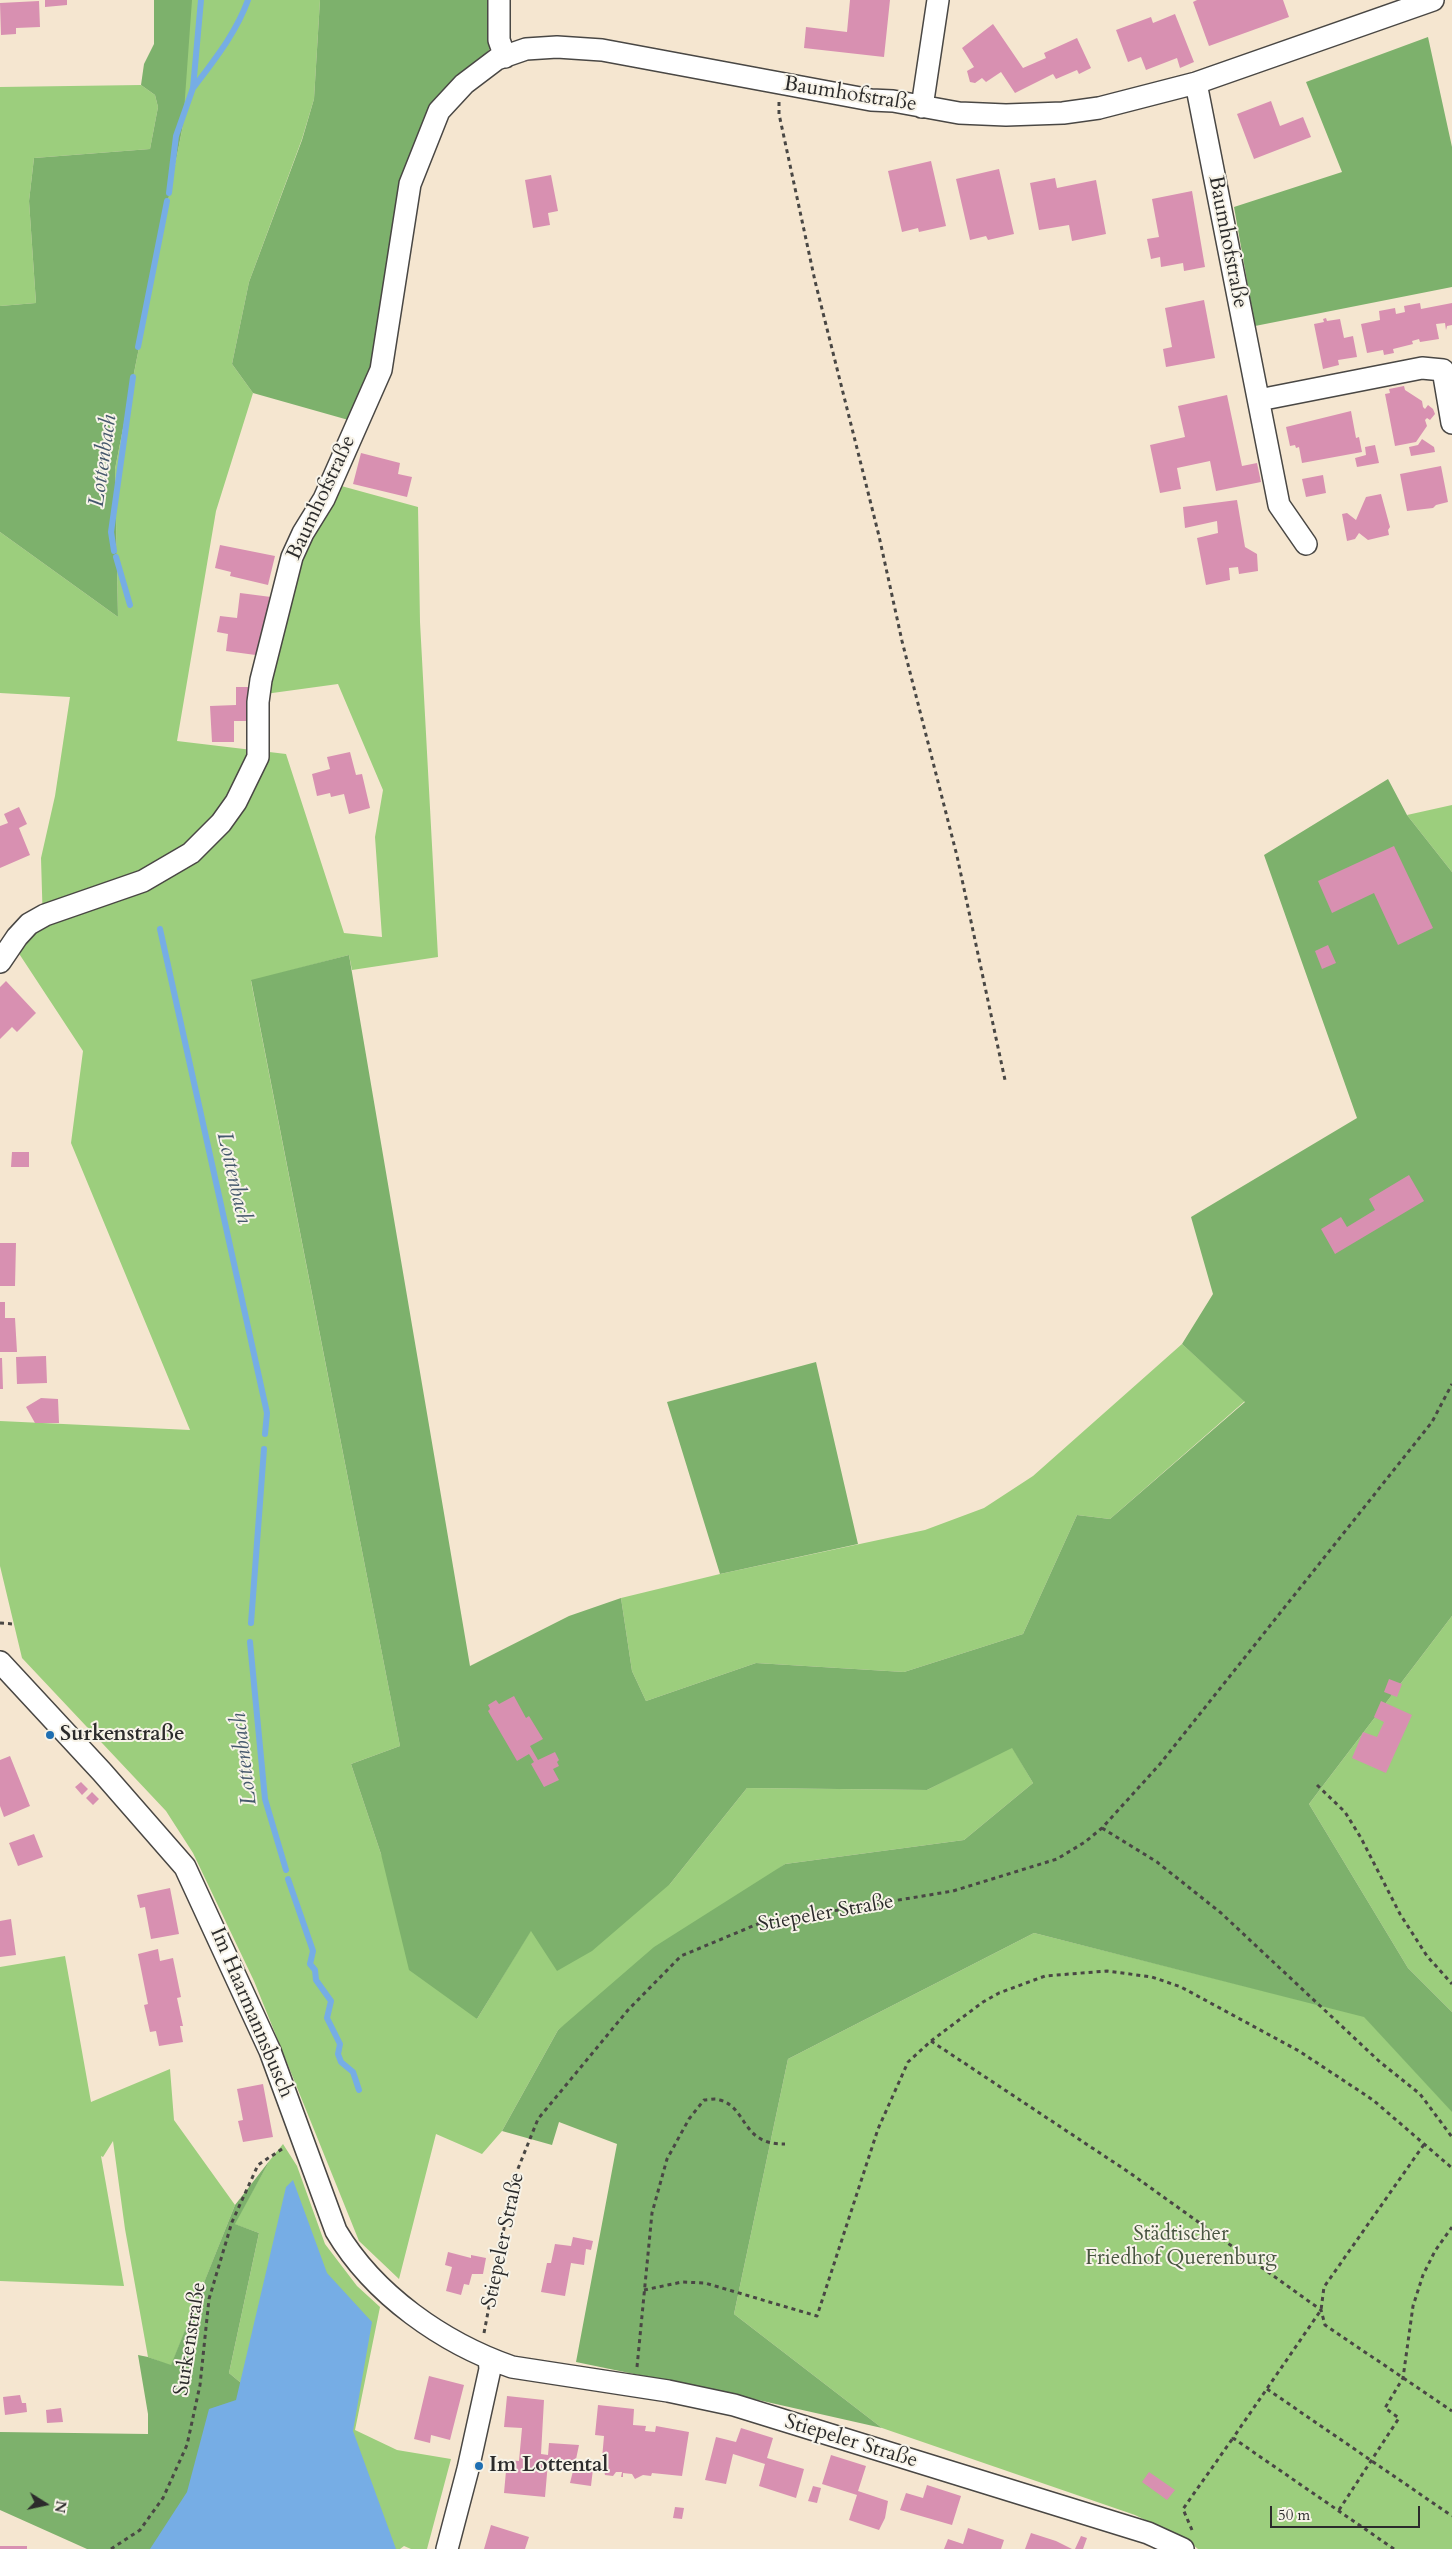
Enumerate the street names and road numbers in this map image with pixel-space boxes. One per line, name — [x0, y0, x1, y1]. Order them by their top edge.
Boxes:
street label: Baumhofstraße — [782, 72, 918, 118]
street label: Baumhofstraße — [1202, 174, 1252, 310]
street label: Baumhofstraße — [282, 432, 362, 564]
street label: Stiepeler Straße — [756, 1890, 896, 1938]
street label: Im Haarmannsbusch — [204, 1924, 298, 2102]
street label: Stiepeler Straße — [477, 2170, 531, 2310]
street label: Surkenstraße — [170, 2280, 212, 2398]
street label: Stiepeler Straße — [782, 2410, 920, 2474]

